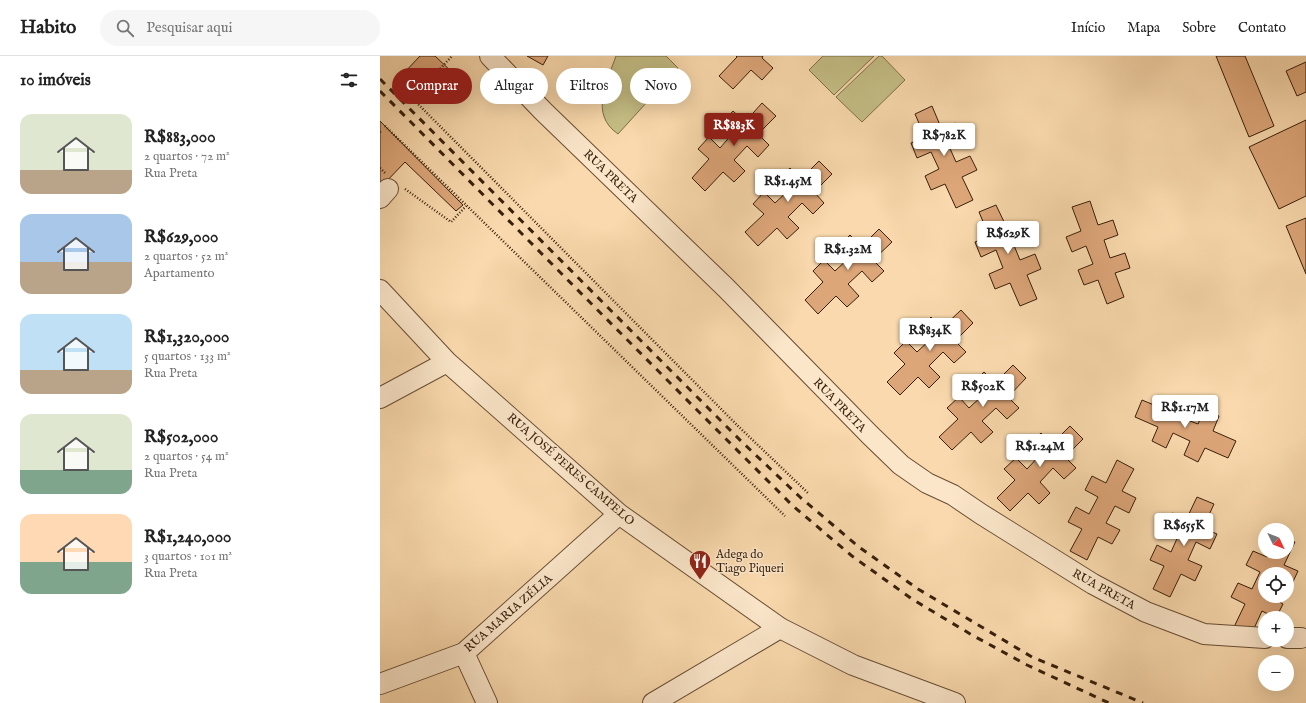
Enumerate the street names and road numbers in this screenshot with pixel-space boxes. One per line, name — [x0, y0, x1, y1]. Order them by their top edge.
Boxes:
street label: RUA PRETA — [580, 147, 642, 207]
street label: RUA PRETA — [810, 375, 870, 436]
street label: RUA JOSÉ PERES CAMPELO — [503, 409, 638, 530]
street label: RUA PRETA — [1070, 566, 1139, 613]
street label: RUA MARIA ZÉLIA — [461, 570, 556, 656]

